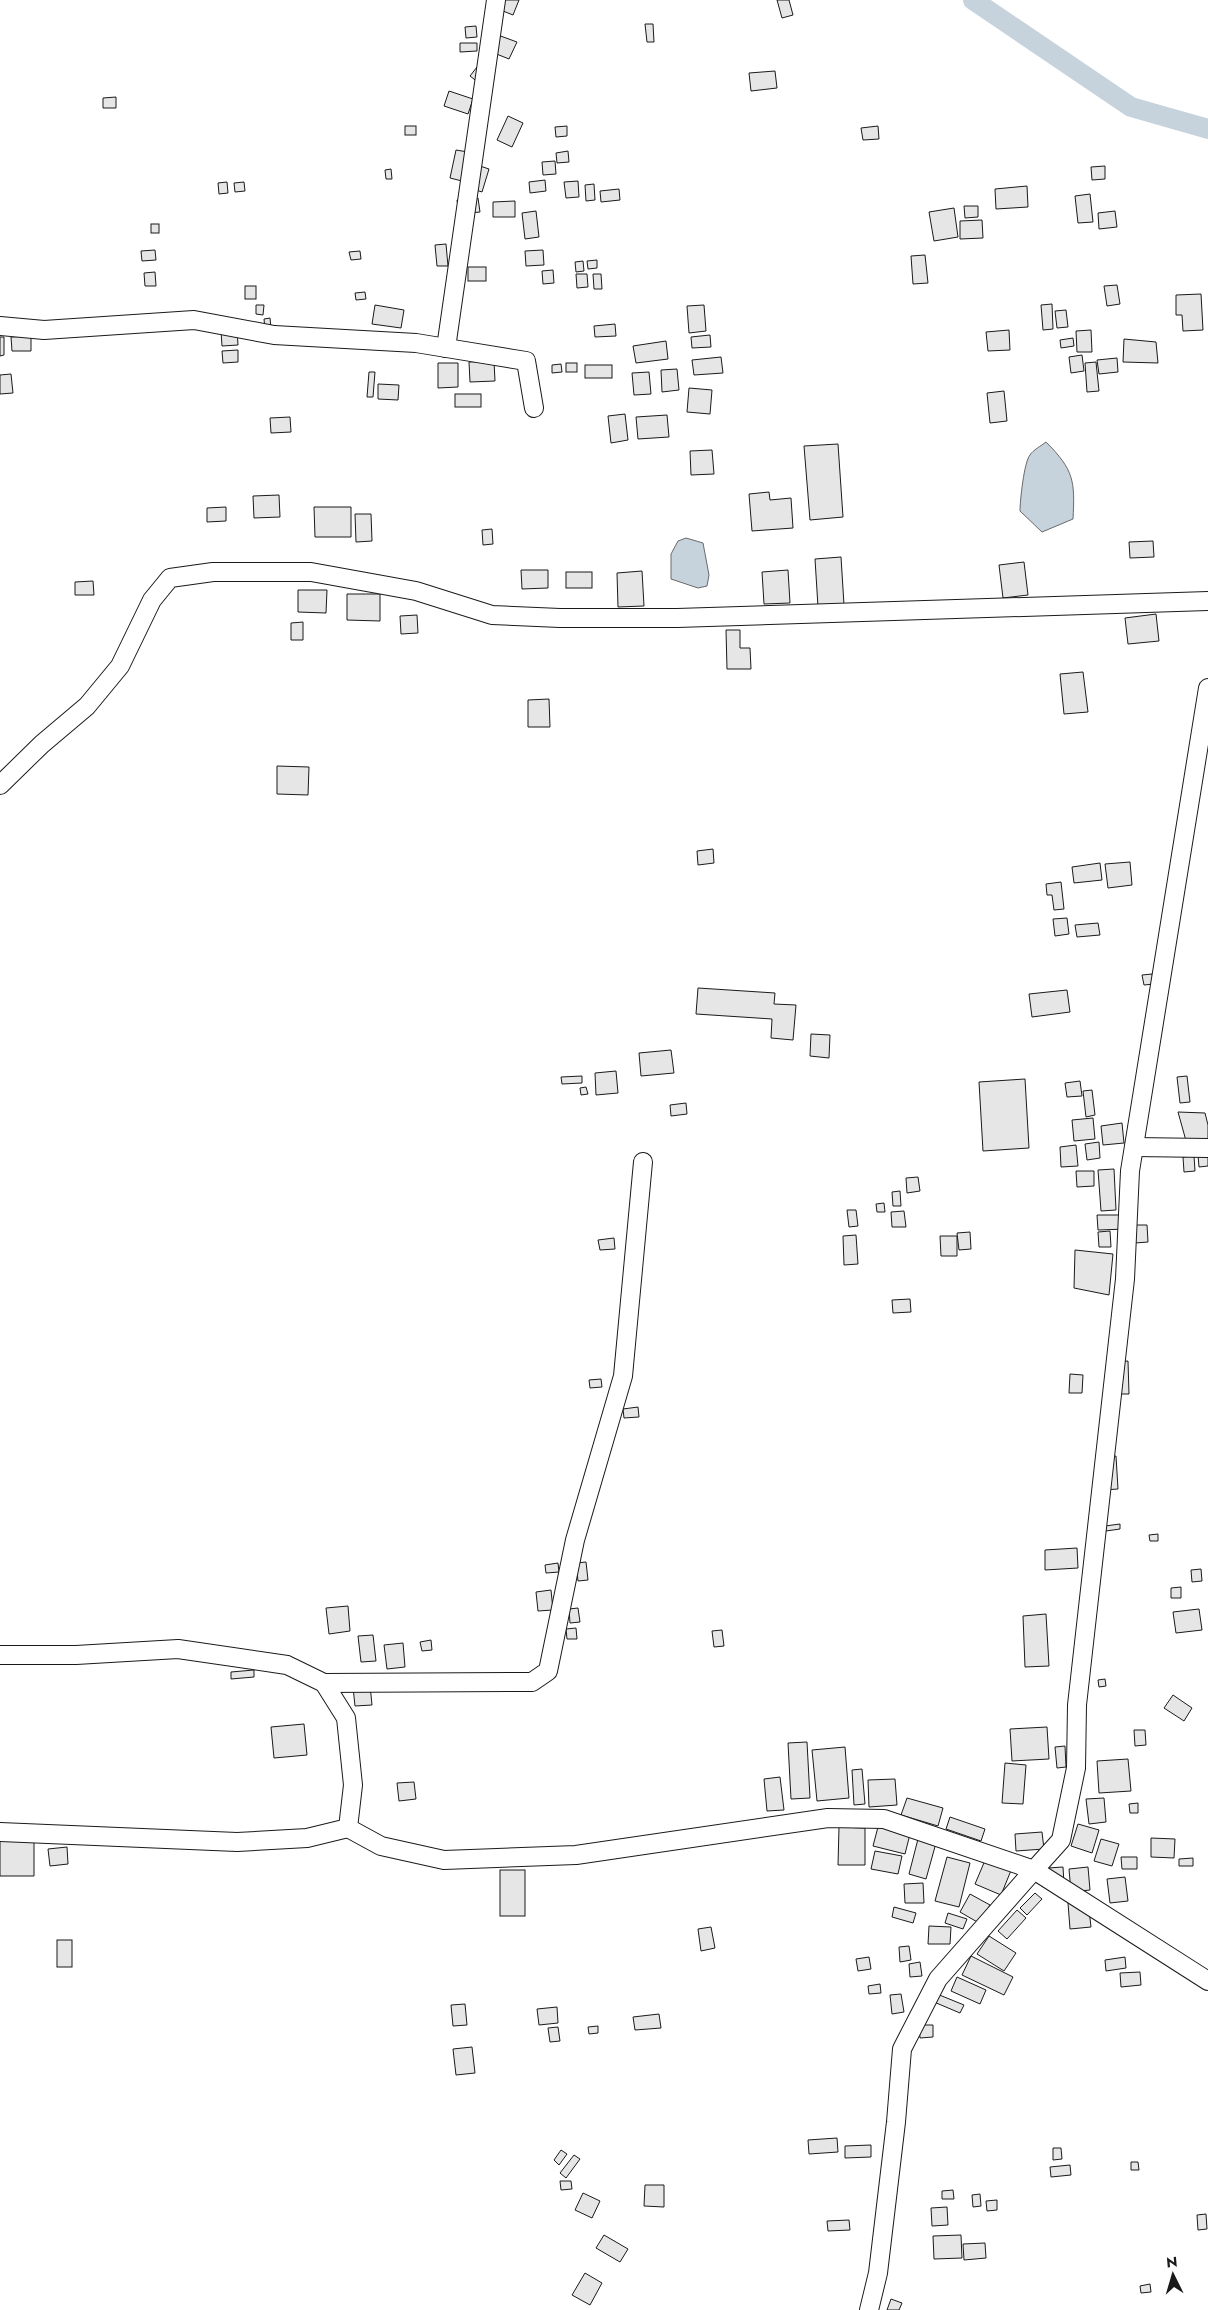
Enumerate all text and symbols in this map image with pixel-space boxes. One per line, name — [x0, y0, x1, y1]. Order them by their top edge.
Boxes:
north arrow — [1148, 2250, 1198, 2300]
text: N — [1165, 2252, 1178, 2272]

